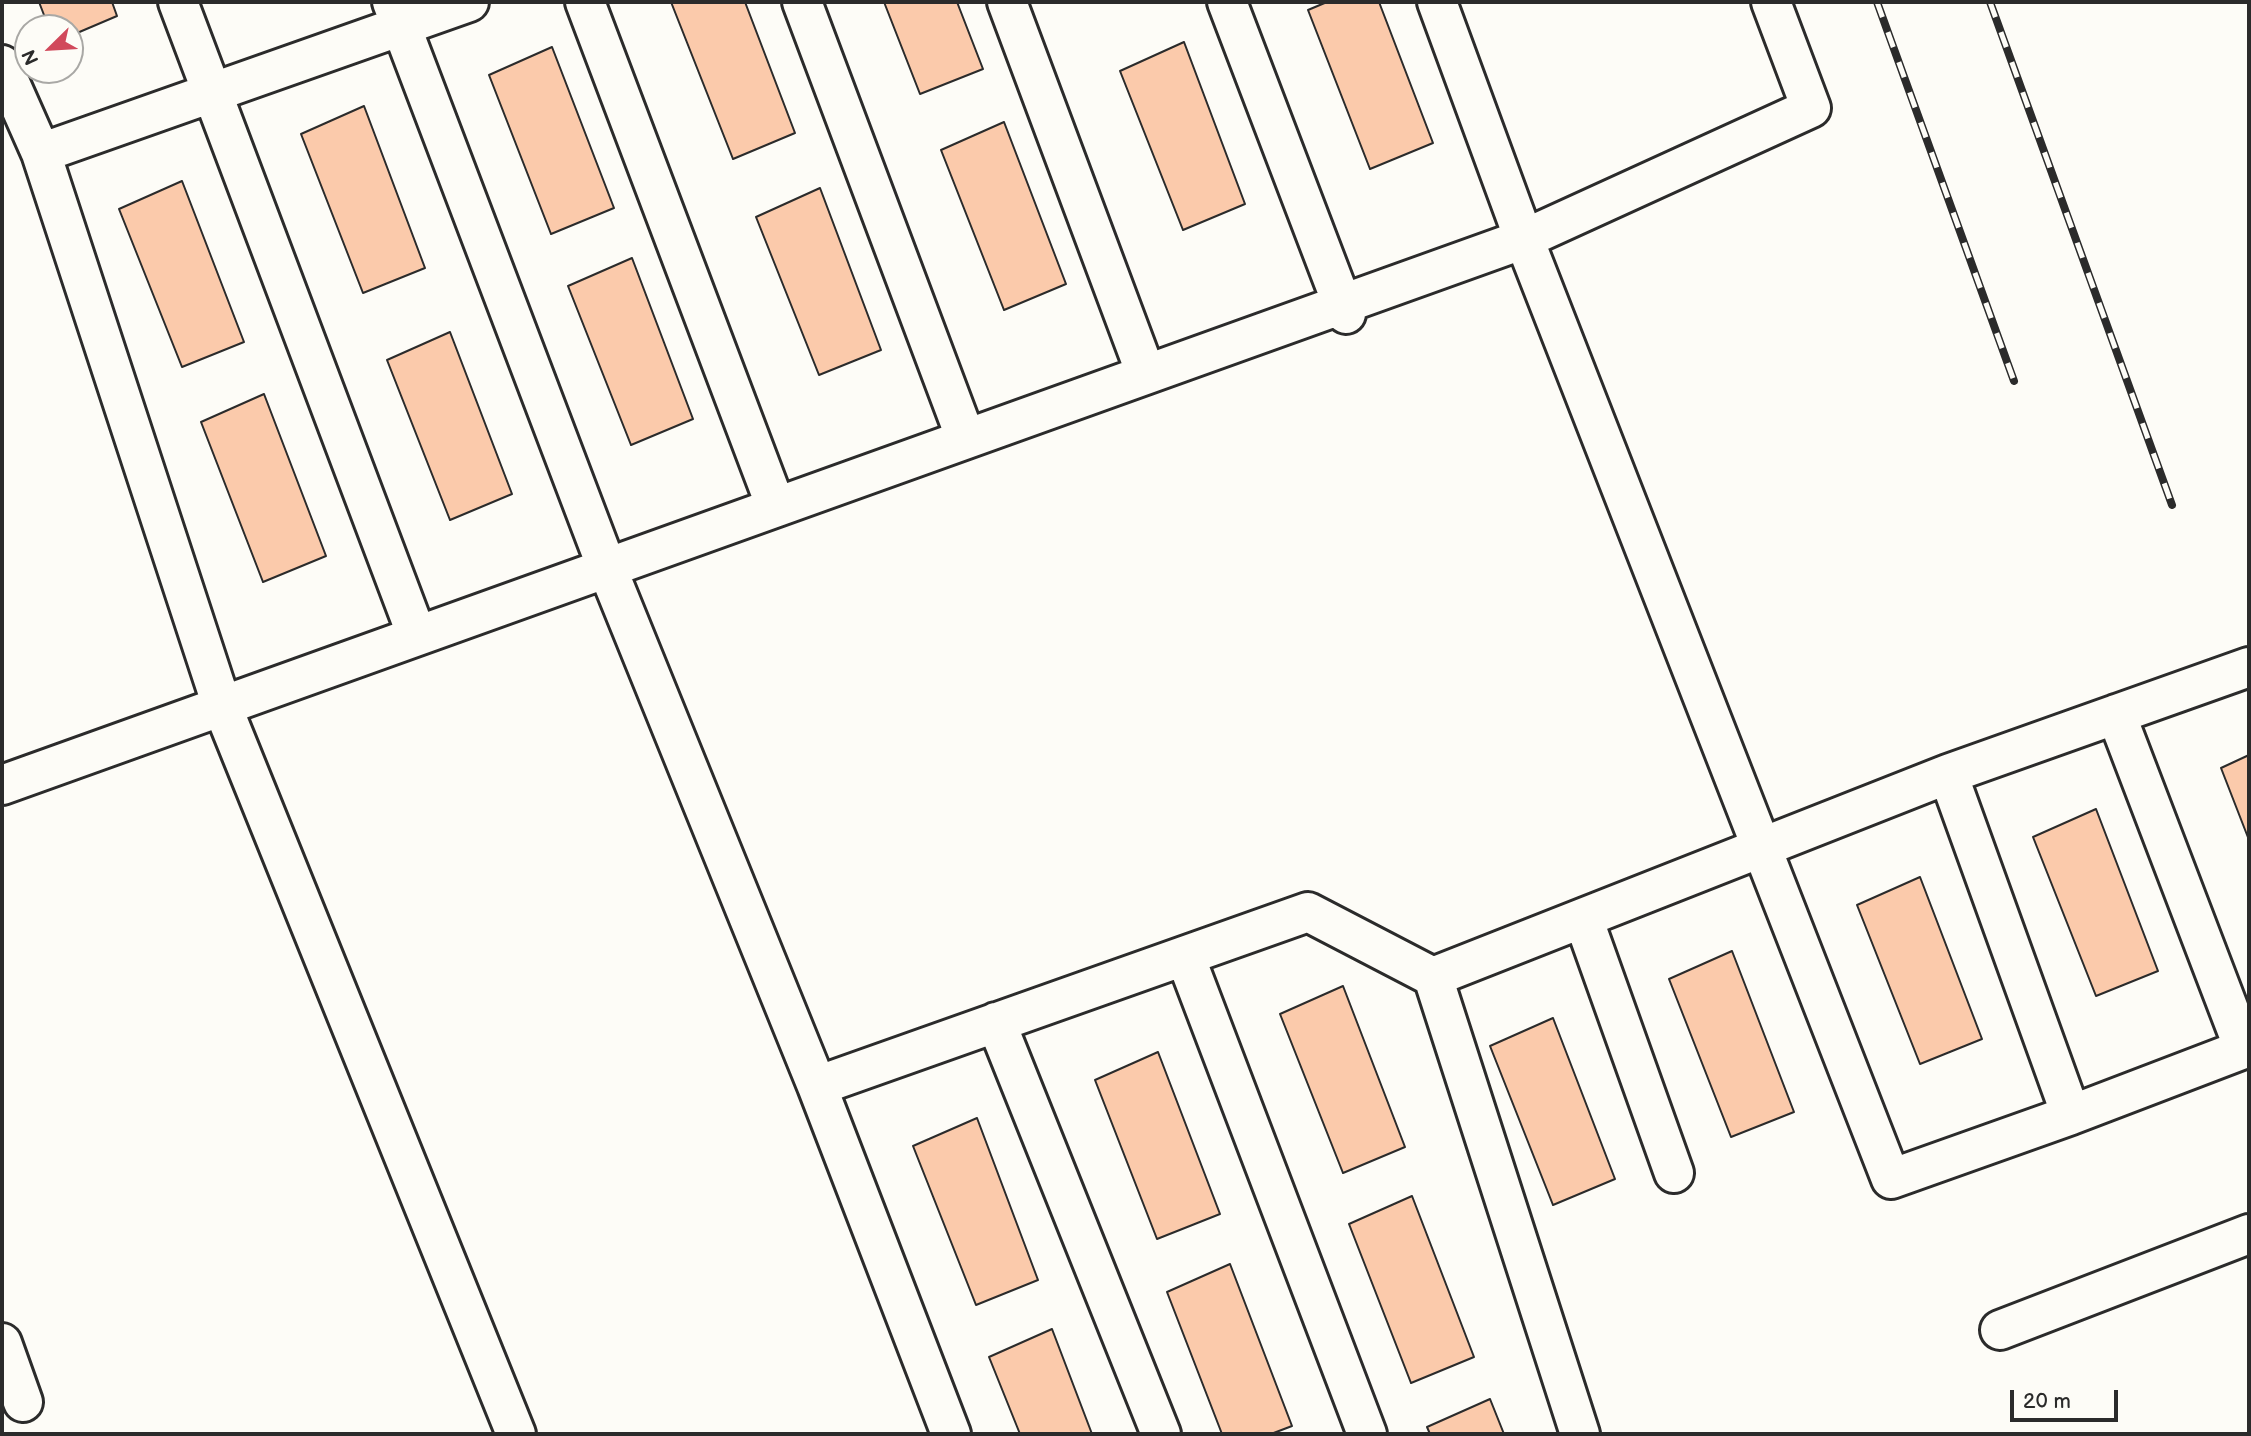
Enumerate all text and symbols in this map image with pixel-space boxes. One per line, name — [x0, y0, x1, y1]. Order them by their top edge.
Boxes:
north arrow — [14, 14, 84, 84]
text: N — [18, 46, 45, 68]
scale bar — [2013, 1376, 2122, 1420]
text: 20 m — [2023, 1389, 2071, 1414]

